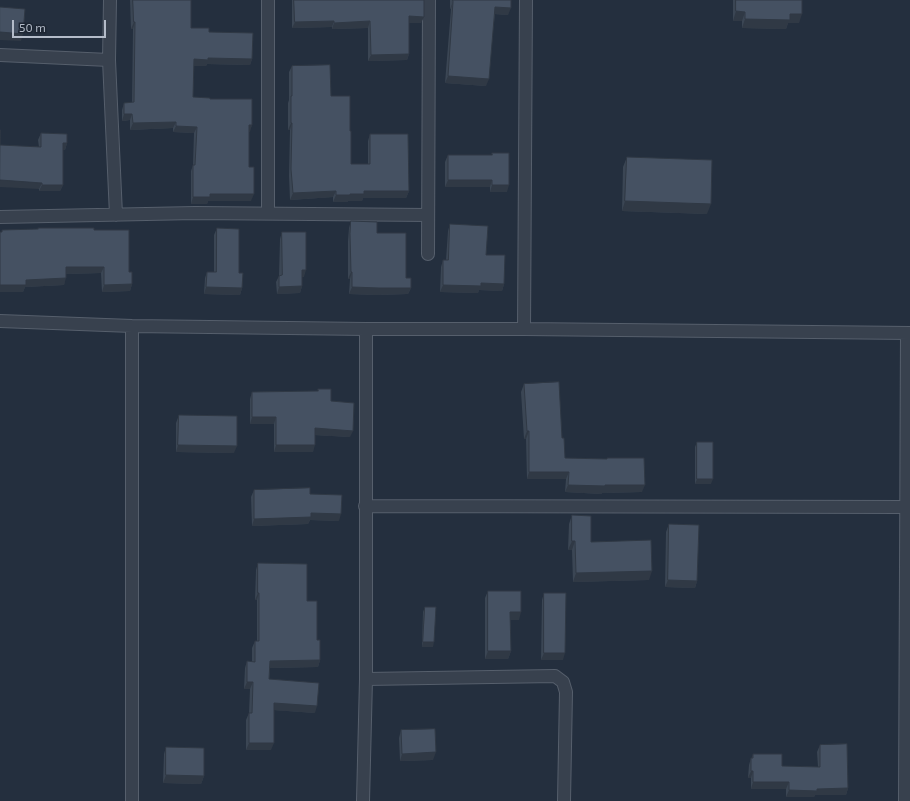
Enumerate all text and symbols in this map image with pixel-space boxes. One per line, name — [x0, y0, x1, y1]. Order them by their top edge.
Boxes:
scale bar — [14, 12, 108, 38]
text: 50 m — [19, 20, 46, 34]

